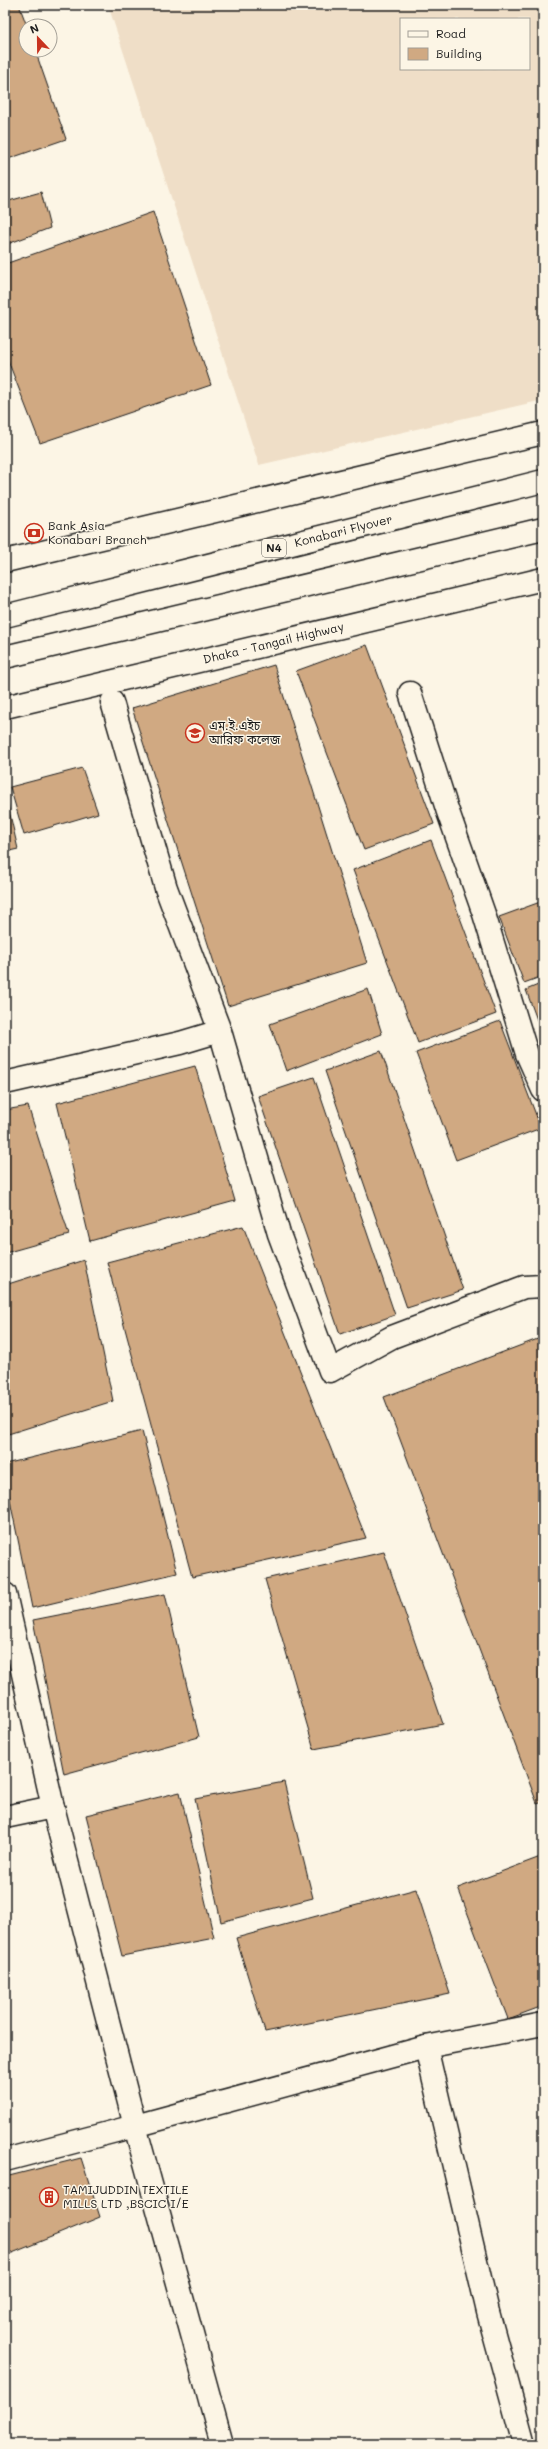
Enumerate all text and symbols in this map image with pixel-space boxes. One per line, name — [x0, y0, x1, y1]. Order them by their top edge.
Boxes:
north arrow — [18, 18, 58, 58]
legend — [400, 18, 530, 70]
text: N — [27, 20, 41, 37]
text: Road — [436, 25, 466, 41]
text: Building — [436, 45, 482, 61]
street label: Konabari Flyover — [293, 510, 394, 550]
place label: Bank Asia Konabari Branch — [48, 517, 147, 547]
bank icon: Bank Asia Konabari Branch — [23, 522, 45, 544]
road number: N4 — [262, 539, 286, 557]
street label: Dhaka - Tangail Highway — [201, 618, 345, 667]
place label: এম.ই.এইচ আরিফ কলেজ — [208, 717, 281, 747]
school or university icon: এম.ই.এইচ আরিফ কলেজ — [184, 722, 206, 744]
place label: TAMIJUDDIN TEXTILE MILLS LTD ,BSCIC I/E — [63, 2181, 189, 2211]
building icon: TAMIJUDDIN TEXTILE MILLS LTD ,BSCIC I/E — [38, 2186, 60, 2208]

